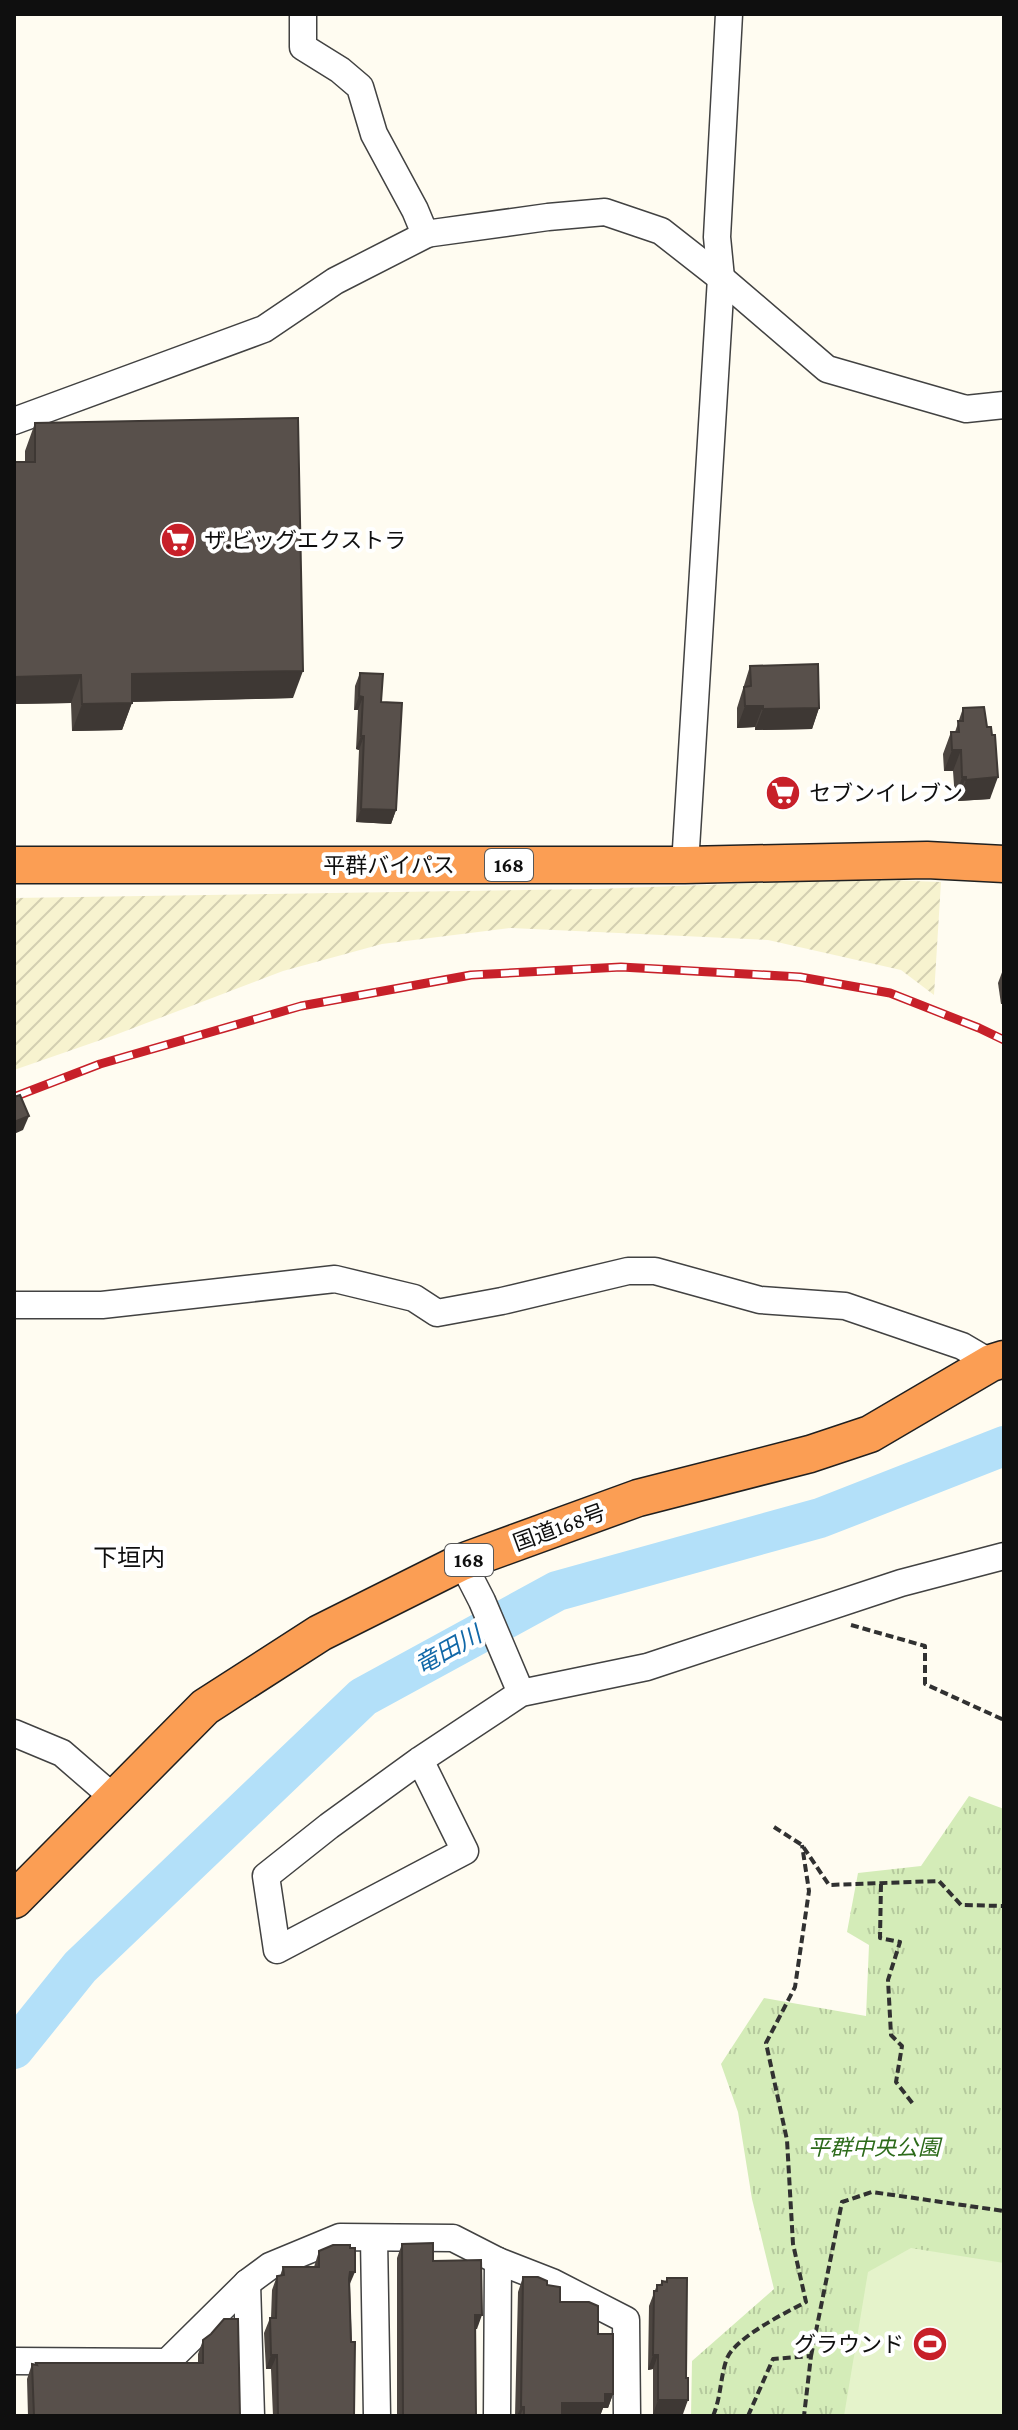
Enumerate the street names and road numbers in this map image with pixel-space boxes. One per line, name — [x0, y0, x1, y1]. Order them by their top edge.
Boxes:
road number: 168 — [485, 849, 533, 881]
street label: 平群バイパス — [323, 853, 455, 878]
street label: 国道168号 — [510, 1499, 609, 1556]
road number: 168 — [445, 1544, 493, 1576]

